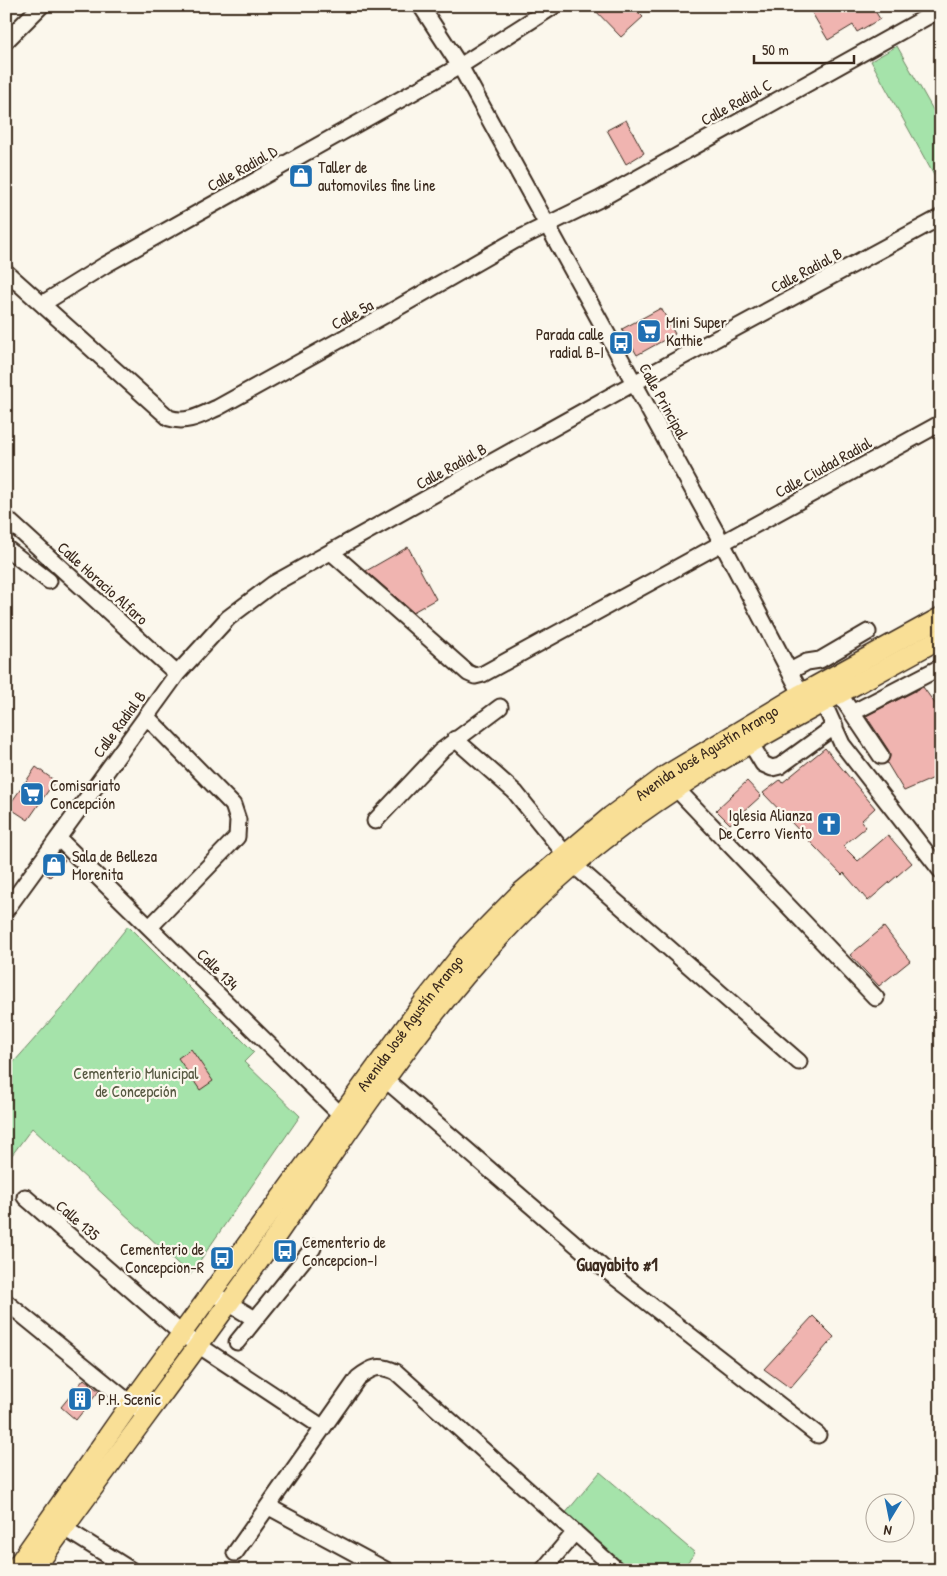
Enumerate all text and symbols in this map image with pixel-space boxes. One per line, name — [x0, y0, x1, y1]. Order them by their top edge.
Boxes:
scale bar — [754, 32, 854, 64]
text: 50 m — [762, 39, 789, 60]
street label: Calle Radial C — [696, 73, 776, 131]
street label: Calle Radial D — [203, 139, 281, 196]
place label: Taller de automoviles fine line — [318, 156, 436, 196]
shop icon: Taller de automoviles fine line — [288, 163, 314, 189]
street label: Calle Radial B — [767, 242, 845, 298]
street label: Calle 5a — [327, 293, 377, 335]
place label: Mini Super Kathie — [666, 311, 727, 351]
supermarket icon: Mini Super Kathie — [636, 318, 662, 344]
place label: Parada calle radial B-I — [536, 323, 605, 363]
bus stop icon: Parada calle radial B-I — [608, 330, 634, 356]
street label: Calle Principal — [634, 359, 694, 444]
street label: Calle Ciudad Radial — [771, 431, 876, 503]
street label: Calle Radial B — [412, 438, 490, 494]
street label: Calle Horacio Alfaro — [53, 536, 153, 630]
street label: Calle Radial B — [87, 686, 151, 762]
street label: Avenida José Agustín Arango — [630, 699, 782, 806]
place label: Comisariato Concepción — [50, 774, 121, 814]
supermarket icon: Comisariato Concepción — [19, 781, 45, 807]
place label: Iglesia Alianza De Cerro Viento — [719, 804, 813, 844]
church icon: Iglesia Alianza De Cerro Viento — [816, 811, 842, 837]
place label: Sala de Belleza Morenita — [72, 845, 157, 885]
shop icon: Sala de Belleza Morenita — [41, 852, 67, 878]
street label: Calle 134 — [192, 943, 244, 995]
street label: Avenida José Agustín Arango — [351, 950, 468, 1096]
park label: Cementerio Municipal de Concepción — [73, 1062, 199, 1102]
street label: Calle 135 — [51, 1195, 105, 1245]
place label: Cementerio de Concepcion-I — [302, 1231, 387, 1271]
place label: Cementerio de Concepcion-R — [120, 1238, 205, 1278]
bus stop icon: Cementerio de Concepcion-I — [272, 1238, 298, 1264]
bus stop icon: Cementerio de Concepcion-R — [209, 1245, 235, 1271]
district label: Guayabito #1 — [576, 1252, 658, 1278]
building icon: P.H. Scenic — [67, 1386, 93, 1412]
place label: P.H. Scenic — [98, 1388, 161, 1410]
north arrow — [864, 1494, 914, 1544]
text: N — [882, 1521, 893, 1541]

